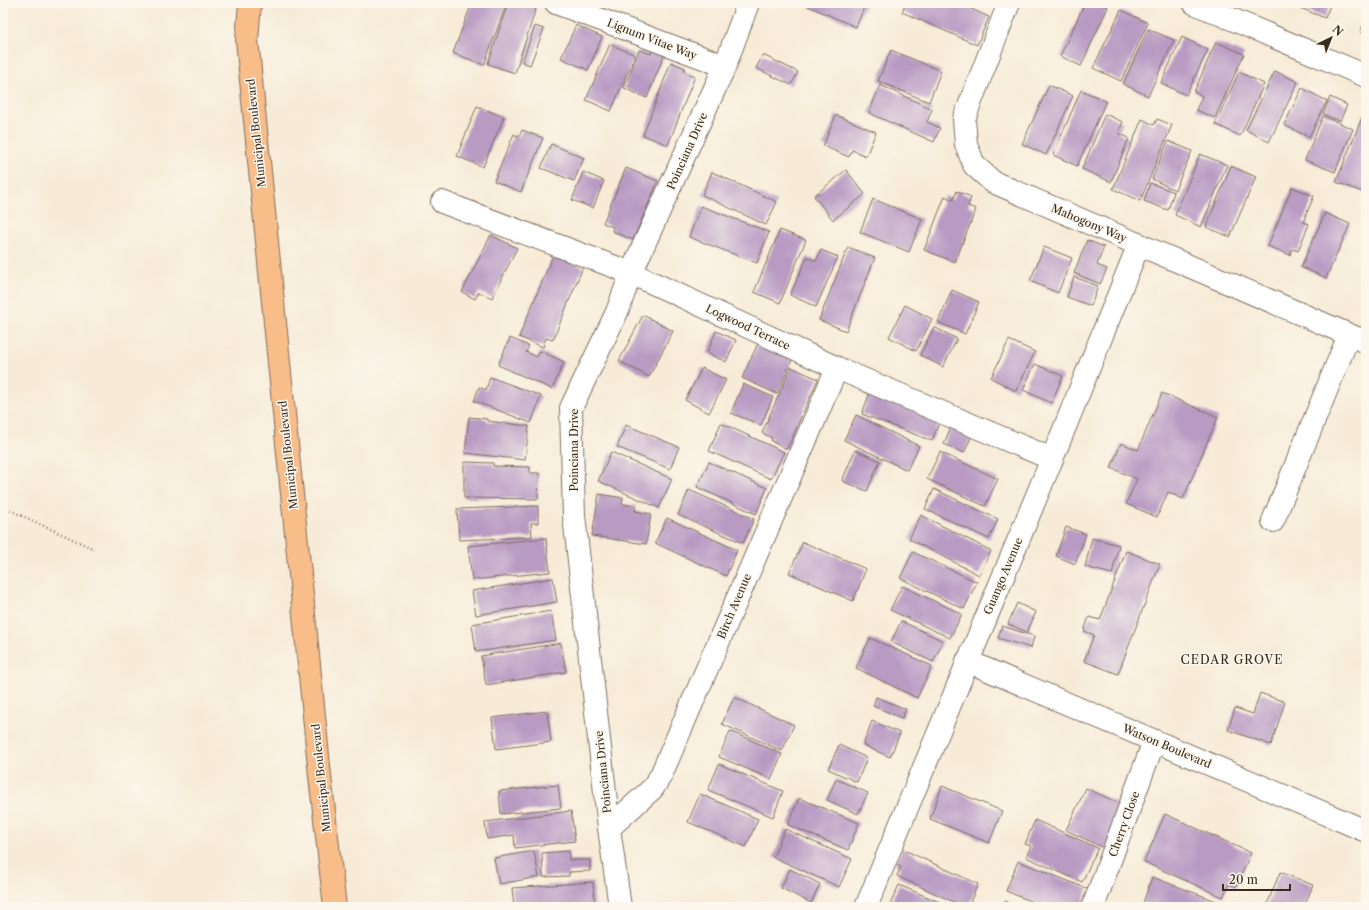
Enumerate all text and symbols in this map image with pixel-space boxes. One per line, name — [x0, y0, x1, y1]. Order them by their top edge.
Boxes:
street label: Lignum Vitae Way — [605, 15, 700, 63]
north arrow — [1311, 18, 1351, 58]
text: N — [1330, 22, 1346, 39]
street label: Municipal Boulevard — [243, 78, 269, 188]
street label: Poinciana Drive — [664, 110, 710, 192]
street label: Mahogony Way — [1049, 201, 1130, 246]
street label: Logwood Terrace — [703, 301, 793, 353]
street label: Municipal Boulevard — [275, 400, 301, 510]
street label: Poinciana Drive — [567, 409, 581, 491]
street label: Guango Avenue — [980, 535, 1026, 617]
street label: Birch Avenue — [714, 571, 754, 641]
district label: CEDAR GROVE — [1180, 652, 1284, 667]
street label: Watson Boulevard — [1120, 721, 1214, 771]
street label: Municipal Boulevard — [308, 723, 334, 833]
street label: Poinciana Drive — [592, 730, 614, 814]
street label: Cherry Close — [1106, 789, 1142, 859]
scale bar — [1223, 866, 1290, 892]
text: 20 m — [1229, 872, 1258, 887]

